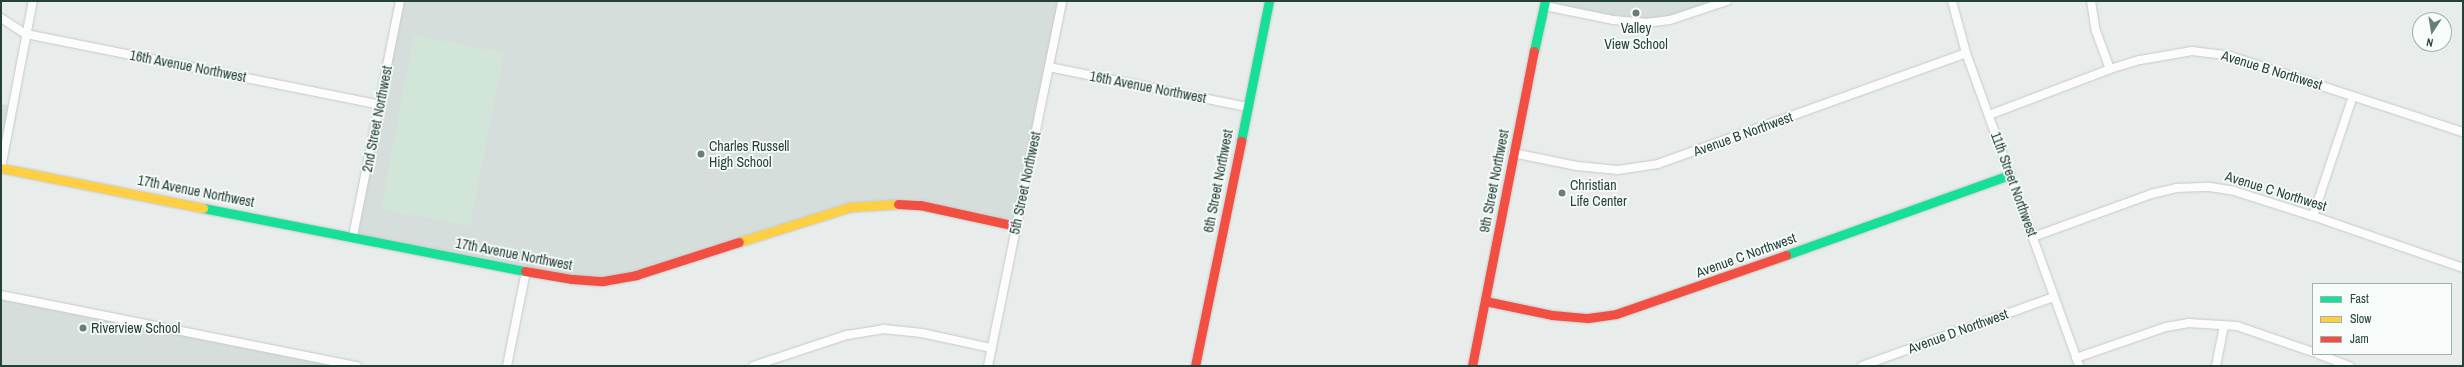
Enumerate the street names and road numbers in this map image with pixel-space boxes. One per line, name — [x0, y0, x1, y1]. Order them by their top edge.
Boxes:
street label: 16th Avenue Northwest — [128, 46, 248, 86]
street label: Avenue B Northwest — [2220, 47, 2324, 93]
street label: 2nd Street Northwest — [358, 64, 396, 174]
street label: 16th Avenue Northwest — [1088, 67, 1208, 107]
street label: Avenue B Northwest — [1691, 108, 1795, 160]
street label: 6th Street Northwest — [1200, 128, 1236, 234]
street label: 9th Street Northwest — [1476, 128, 1512, 234]
street label: 11th Street Northwest — [1987, 129, 2041, 239]
street label: 5th Street Northwest — [1006, 130, 1044, 236]
street label: Avenue C Northwest — [2223, 168, 2329, 214]
street label: 17th Avenue Northwest — [136, 171, 256, 211]
street label: Avenue C Northwest — [1694, 229, 1798, 281]
street label: 17th Avenue Northwest — [454, 234, 574, 274]
street label: Avenue D Northwest — [1906, 305, 2010, 357]

